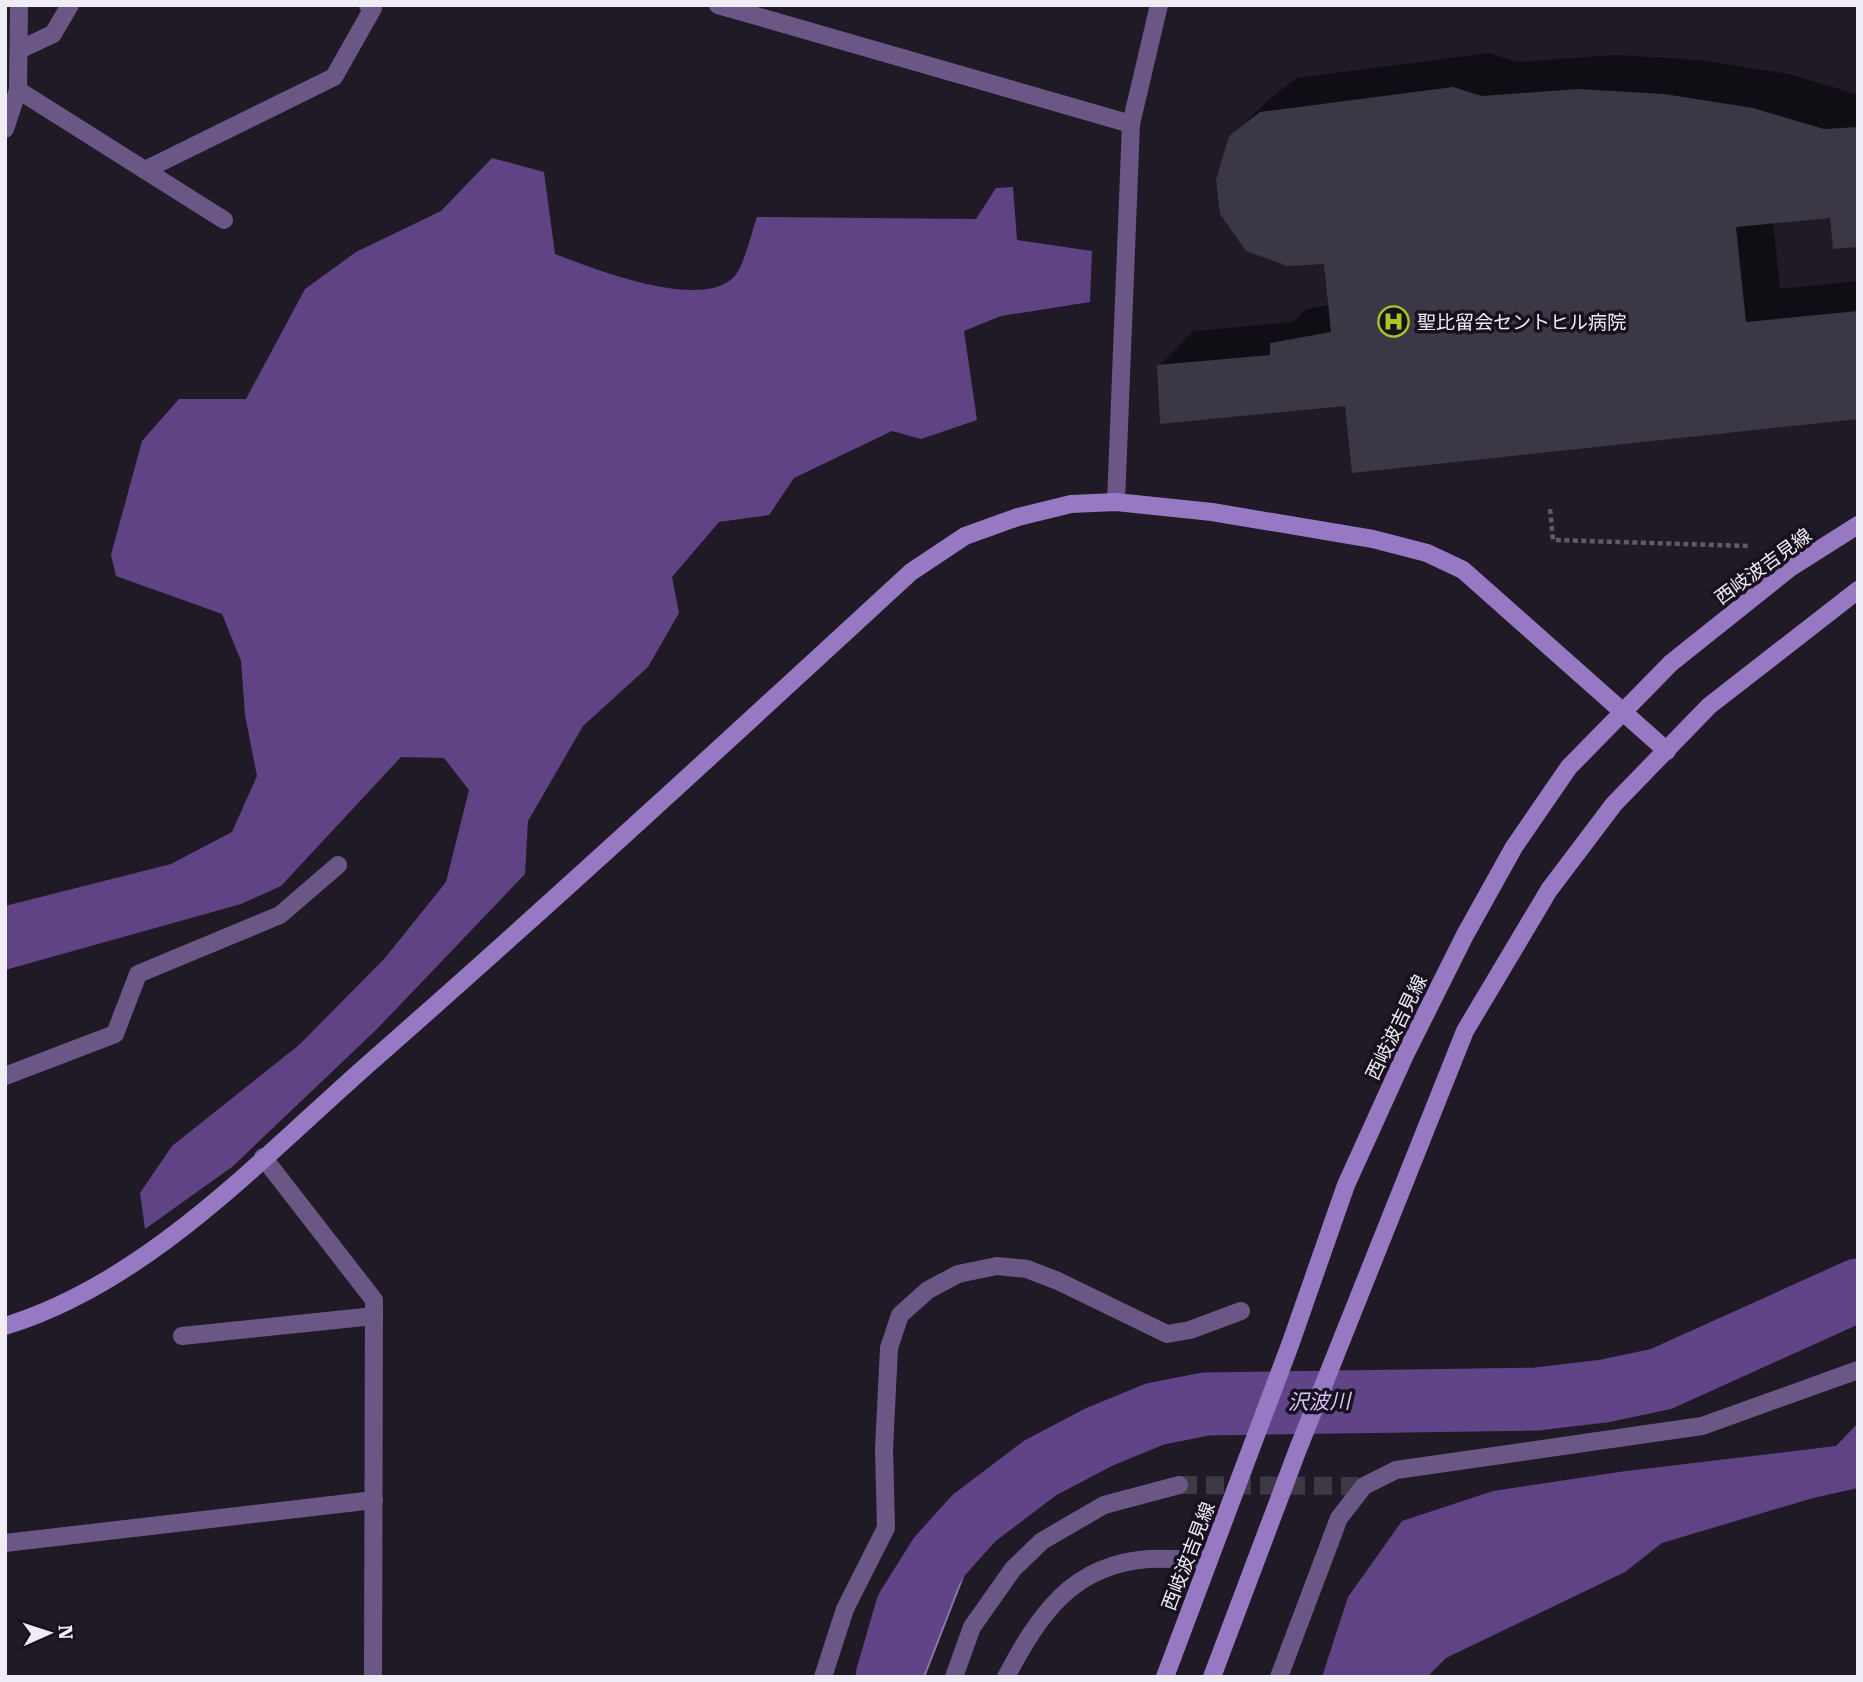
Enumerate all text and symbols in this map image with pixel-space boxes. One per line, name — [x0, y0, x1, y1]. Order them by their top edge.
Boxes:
hospital icon: 聖比留会セントヒル病院 — [1377, 305, 1411, 339]
place label: 聖比留会セントヒル病院 — [1417, 311, 1626, 334]
street label: 西岐波吉見線 — [1710, 524, 1816, 609]
street label: 西岐波吉見線 — [1361, 971, 1432, 1083]
water label: 沢波川 — [1287, 1389, 1353, 1415]
street label: 西岐波吉見線 — [1157, 1499, 1220, 1614]
north arrow — [14, 1598, 84, 1668]
text: N — [54, 1624, 77, 1640]

